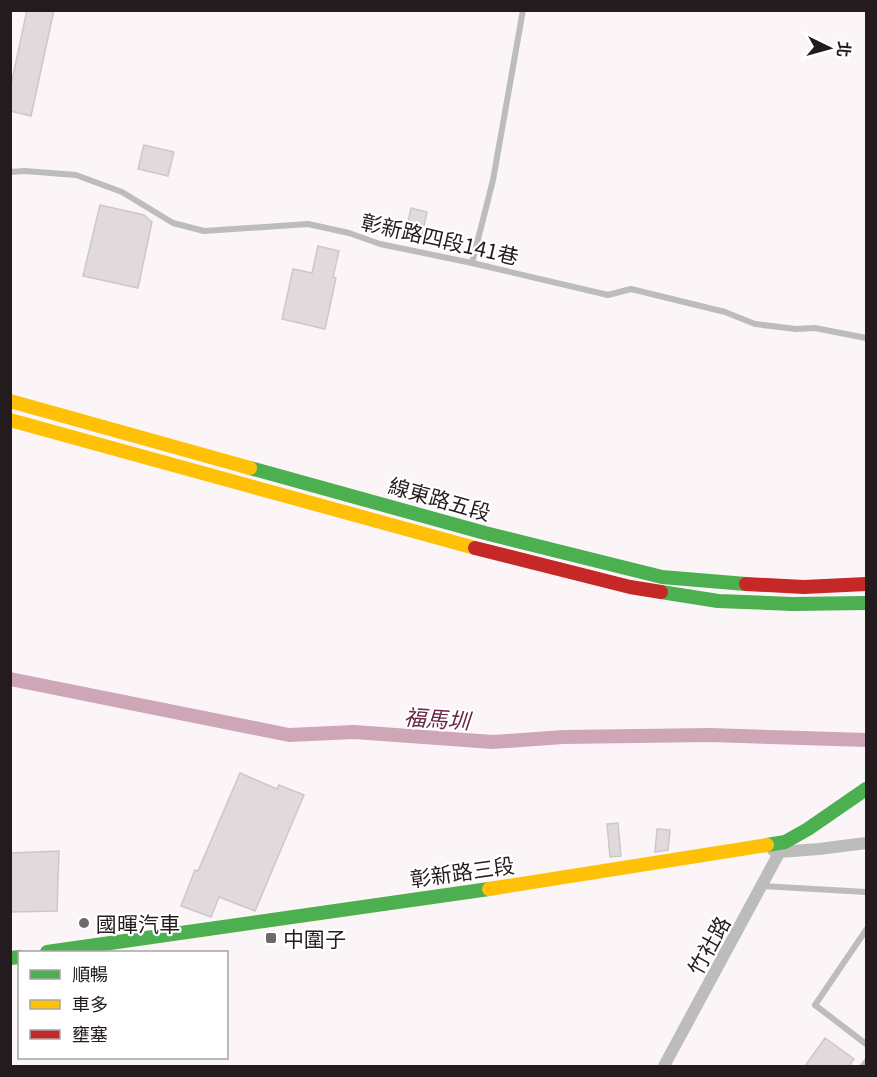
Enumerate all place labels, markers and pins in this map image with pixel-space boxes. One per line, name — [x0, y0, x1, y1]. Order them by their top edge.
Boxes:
place label: 國暉汽車 — [96, 908, 180, 938]
marker: 國暉汽車 — [77, 916, 91, 930]
place label: 中圍子 — [283, 923, 346, 953]
marker: 中圍子 — [264, 931, 278, 945]

